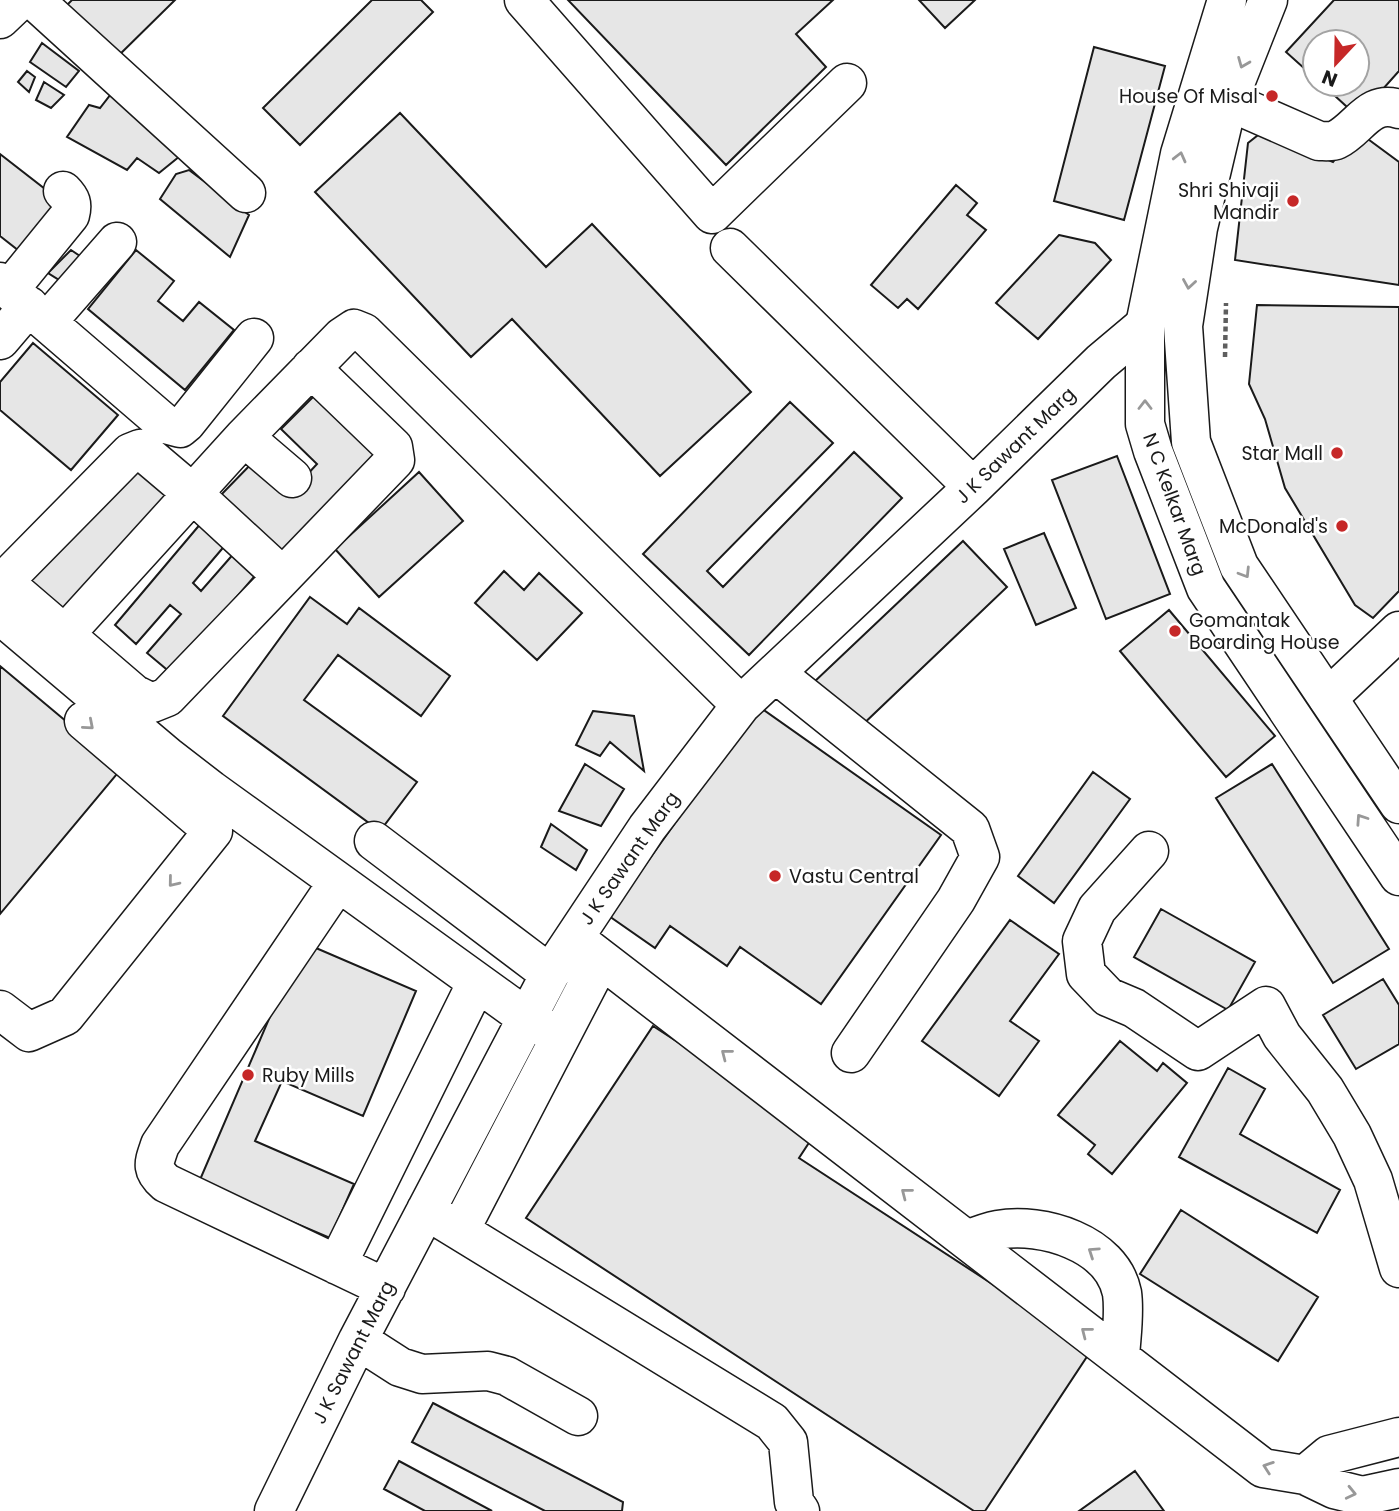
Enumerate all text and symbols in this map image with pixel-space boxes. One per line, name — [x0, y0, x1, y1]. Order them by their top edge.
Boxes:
north arrow — [1301, 28, 1371, 98]
one-way arrow — [1237, 57, 1251, 69]
text: N — [1318, 63, 1342, 93]
place label: House Of Misal — [1119, 83, 1258, 110]
marker: House Of Misal — [1264, 88, 1280, 104]
one-way arrow — [1172, 151, 1186, 163]
place label: Shri Shivaji Mandir — [1178, 177, 1279, 226]
marker: Shri Shivaji Mandir — [1285, 193, 1301, 209]
one-way arrow — [1182, 278, 1197, 290]
street label: J K Sawant Marg — [949, 381, 1081, 510]
one-way arrow — [1137, 399, 1153, 410]
street label: N C Kelkar Marg — [1136, 429, 1213, 579]
place label: Star Mall — [1241, 440, 1323, 467]
marker: Star Mall — [1329, 445, 1345, 461]
place label: McDonald's — [1219, 513, 1328, 540]
marker: McDonald's — [1334, 518, 1350, 534]
one-way arrow — [1236, 566, 1249, 579]
place label: Gomantak Boarding House — [1189, 607, 1340, 656]
marker: Gomantak Boarding House — [1167, 623, 1183, 639]
one-way arrow — [81, 717, 94, 729]
street label: J K Sawant Marg — [573, 786, 686, 930]
one-way arrow — [1356, 814, 1369, 827]
place label: Vastu Central — [789, 863, 919, 890]
marker: Vastu Central — [767, 868, 783, 884]
one-way arrow — [168, 874, 181, 886]
one-way arrow — [721, 1050, 734, 1063]
place label: Ruby Mills — [262, 1062, 355, 1089]
marker: Ruby Mills — [240, 1067, 256, 1083]
one-way arrow — [901, 1189, 914, 1202]
one-way arrow — [1088, 1248, 1101, 1260]
street label: J K Sawant Marg — [306, 1276, 401, 1428]
one-way arrow — [1082, 1328, 1094, 1341]
one-way arrow — [1263, 1461, 1275, 1476]
one-way arrow — [1345, 1485, 1357, 1499]

